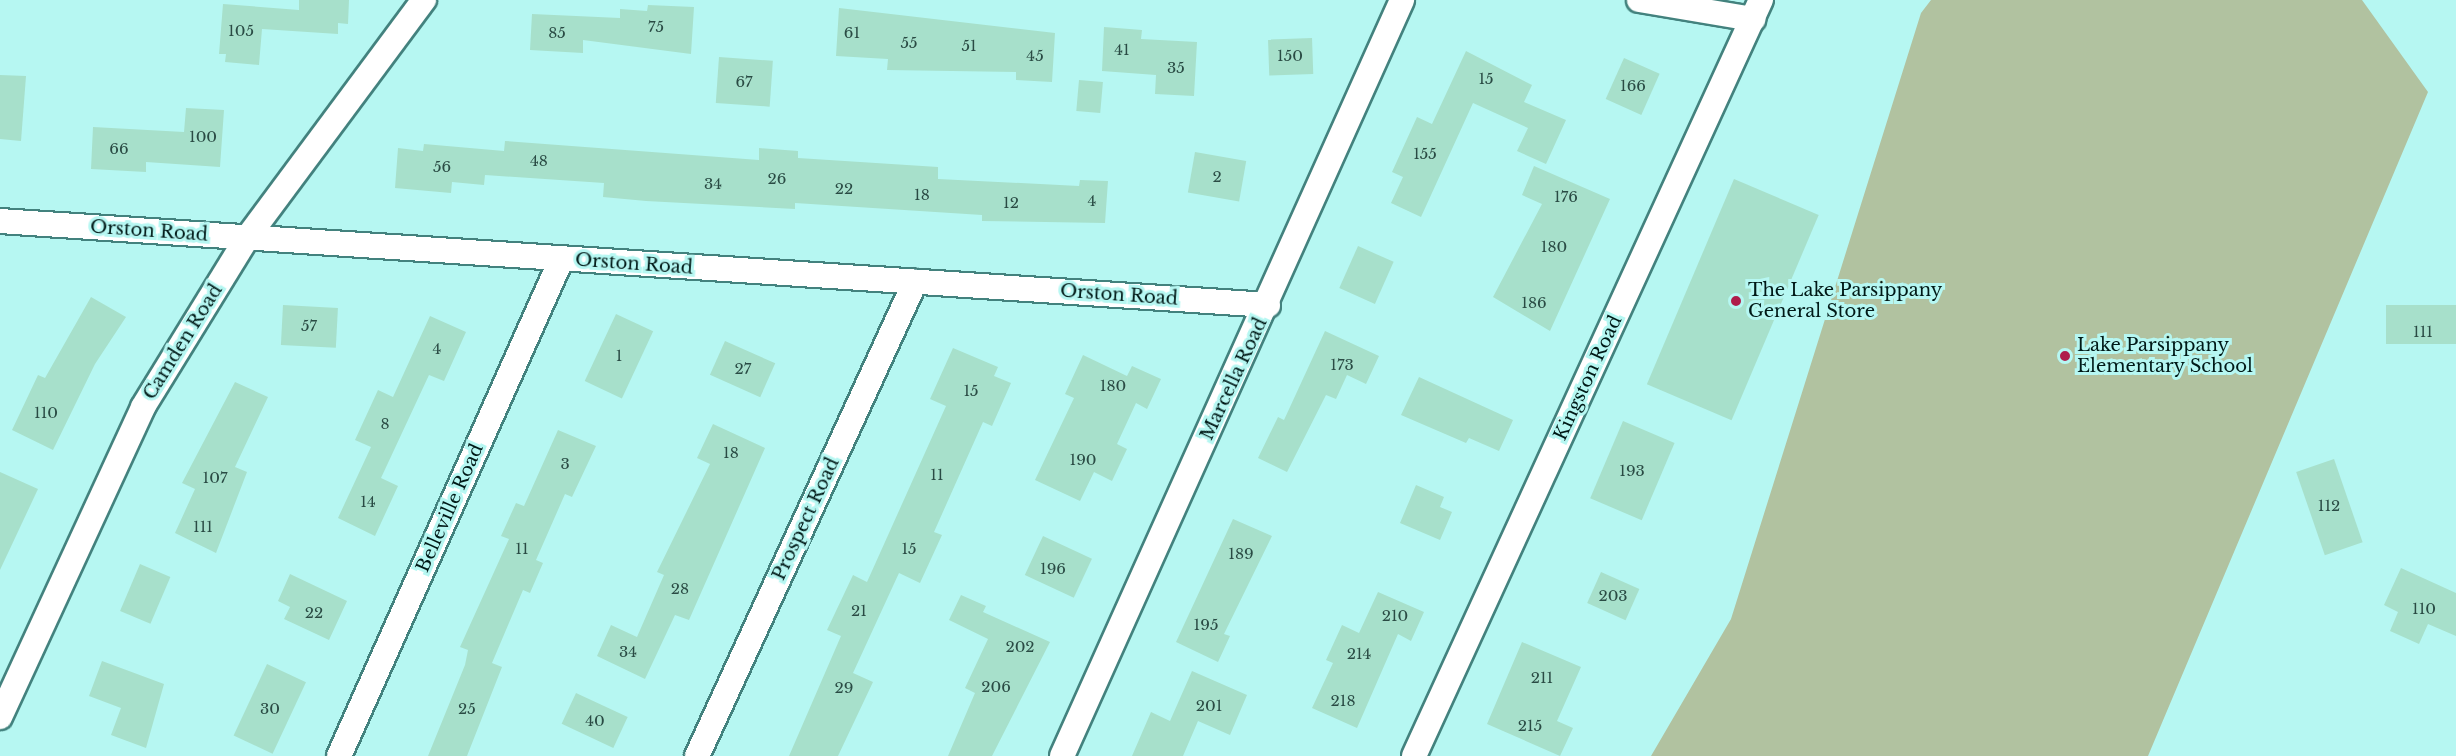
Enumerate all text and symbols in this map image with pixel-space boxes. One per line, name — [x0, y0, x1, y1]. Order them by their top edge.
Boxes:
house number: 75 — [648, 18, 664, 36]
house number: 105 — [228, 22, 254, 40]
house number: 85 — [548, 24, 566, 42]
house number: 61 — [844, 24, 860, 42]
house number: 55 — [900, 34, 918, 52]
house number: 51 — [961, 37, 977, 55]
house number: 41 — [1114, 41, 1130, 59]
house number: 45 — [1026, 47, 1044, 65]
house number: 150 — [1277, 47, 1303, 65]
house number: 35 — [1167, 59, 1185, 77]
house number: 15 — [1478, 70, 1494, 88]
house number: 67 — [735, 73, 753, 91]
house number: 166 — [1620, 77, 1646, 95]
house number: 100 — [189, 128, 217, 146]
house number: 66 — [109, 140, 129, 158]
house number: 155 — [1413, 145, 1437, 163]
house number: 48 — [530, 152, 548, 170]
house number: 56 — [433, 158, 451, 176]
house number: 2 — [1212, 168, 1222, 186]
house number: 26 — [768, 170, 786, 188]
house number: 34 — [704, 175, 722, 193]
house number: 22 — [835, 180, 853, 198]
house number: 18 — [914, 186, 930, 204]
house number: 176 — [1554, 188, 1578, 206]
house number: 4 — [1088, 192, 1096, 210]
house number: 12 — [1003, 194, 1019, 212]
street label: Orston Road — [89, 216, 209, 246]
house number: 180 — [1541, 238, 1567, 256]
street label: Orston Road — [574, 249, 694, 279]
street label: Camden Road — [139, 280, 227, 404]
street label: Orston Road — [1059, 280, 1179, 310]
place label: The Lake Parsippany General Store — [1748, 280, 1942, 322]
house number: 186 — [1521, 294, 1547, 312]
marker: The Lake Parsippany General Store — [1729, 294, 1743, 308]
street label: Kingston Road — [1550, 312, 1626, 444]
street label: Marcella Road — [1196, 314, 1272, 444]
house number: 57 — [301, 317, 317, 335]
house number: 111 — [2413, 323, 2433, 341]
place label: Lake Parsippany Elementary School — [2077, 335, 2253, 378]
house number: 4 — [433, 340, 441, 358]
house number: 1 — [616, 347, 622, 365]
marker: Lake Parsippany Elementary School — [2058, 349, 2072, 363]
house number: 173 — [1330, 356, 1354, 374]
house number: 27 — [735, 360, 751, 378]
house number: 180 — [1100, 377, 1126, 395]
house number: 15 — [963, 382, 979, 400]
house number: 110 — [34, 404, 58, 422]
house number: 8 — [380, 415, 390, 433]
street label: Belleville Road — [412, 441, 488, 575]
house number: 18 — [723, 444, 739, 462]
house number: 190 — [1069, 451, 1097, 469]
street label: Prospect Road — [768, 454, 844, 584]
house number: 3 — [560, 455, 570, 473]
house number: 193 — [1619, 462, 1645, 480]
house number: 11 — [930, 466, 944, 484]
house number: 107 — [203, 469, 227, 487]
house number: 14 — [360, 493, 376, 511]
house number: 112 — [2318, 497, 2340, 515]
house number: 111 — [193, 518, 213, 536]
house number: 11 — [515, 540, 529, 558]
house number: 15 — [901, 540, 917, 558]
house number: 189 — [1228, 545, 1254, 563]
house number: 196 — [1040, 560, 1066, 578]
house number: 28 — [671, 580, 689, 598]
house number: 203 — [1598, 587, 1628, 605]
house number: 110 — [2412, 600, 2436, 618]
house number: 21 — [851, 602, 867, 620]
house number: 22 — [305, 604, 323, 622]
house number: 210 — [1382, 607, 1408, 625]
house number: 195 — [1194, 616, 1218, 634]
house number: 202 — [1005, 638, 1035, 656]
house number: 34 — [619, 643, 637, 661]
house number: 214 — [1347, 645, 1371, 663]
house number: 211 — [1531, 669, 1553, 687]
house number: 206 — [981, 678, 1011, 696]
house number: 29 — [835, 679, 853, 697]
house number: 218 — [1330, 692, 1356, 710]
house number: 201 — [1196, 697, 1222, 715]
house number: 30 — [260, 700, 280, 718]
house number: 25 — [458, 700, 476, 718]
house number: 40 — [585, 712, 605, 730]
house number: 215 — [1518, 717, 1542, 735]

